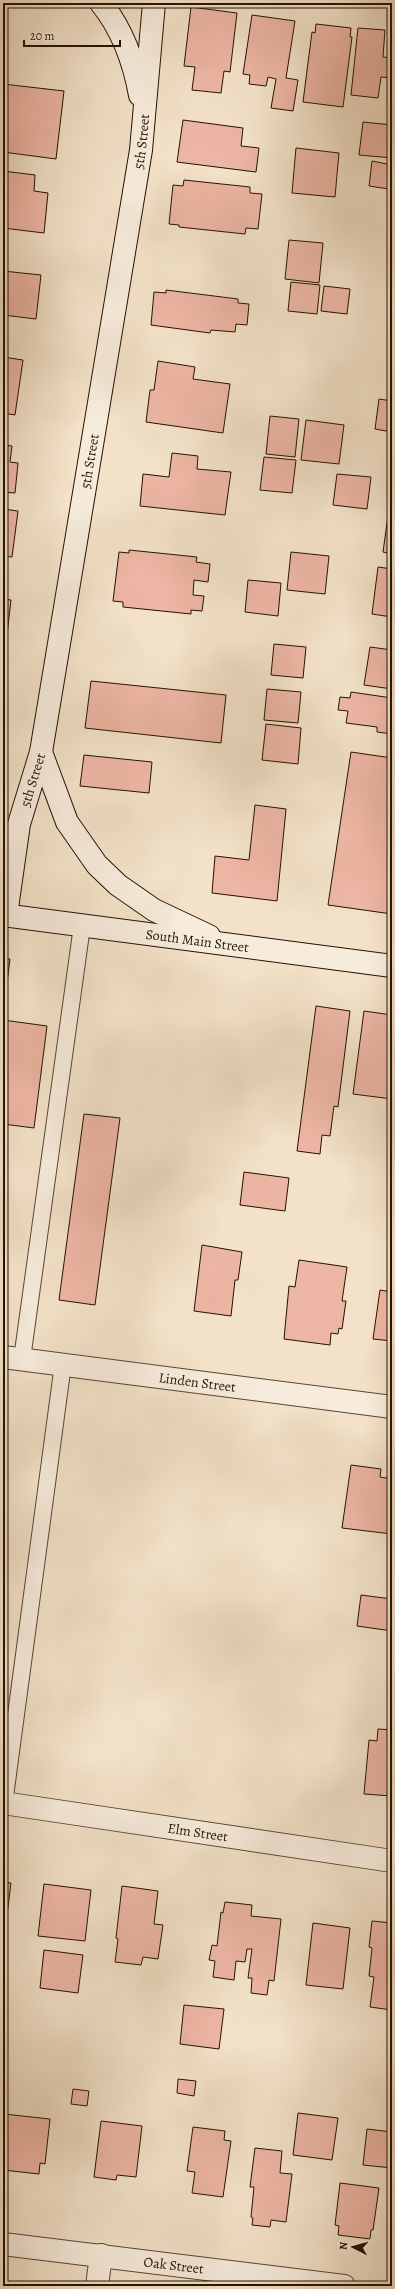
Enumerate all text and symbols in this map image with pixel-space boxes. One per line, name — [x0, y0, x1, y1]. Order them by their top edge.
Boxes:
scale bar — [24, 22, 120, 48]
text: 20 m — [30, 28, 54, 44]
street label: 5th Street — [129, 113, 154, 171]
street label: 5th Street — [76, 432, 104, 490]
street label: 5th Street — [16, 750, 50, 809]
street label: South Main Street — [145, 925, 250, 957]
street label: Linden Street — [158, 1368, 237, 1397]
street label: Elm Street — [166, 1819, 230, 1846]
north arrow — [333, 2227, 373, 2267]
text: N — [336, 2241, 351, 2251]
street label: Oak Street — [142, 2252, 205, 2279]

